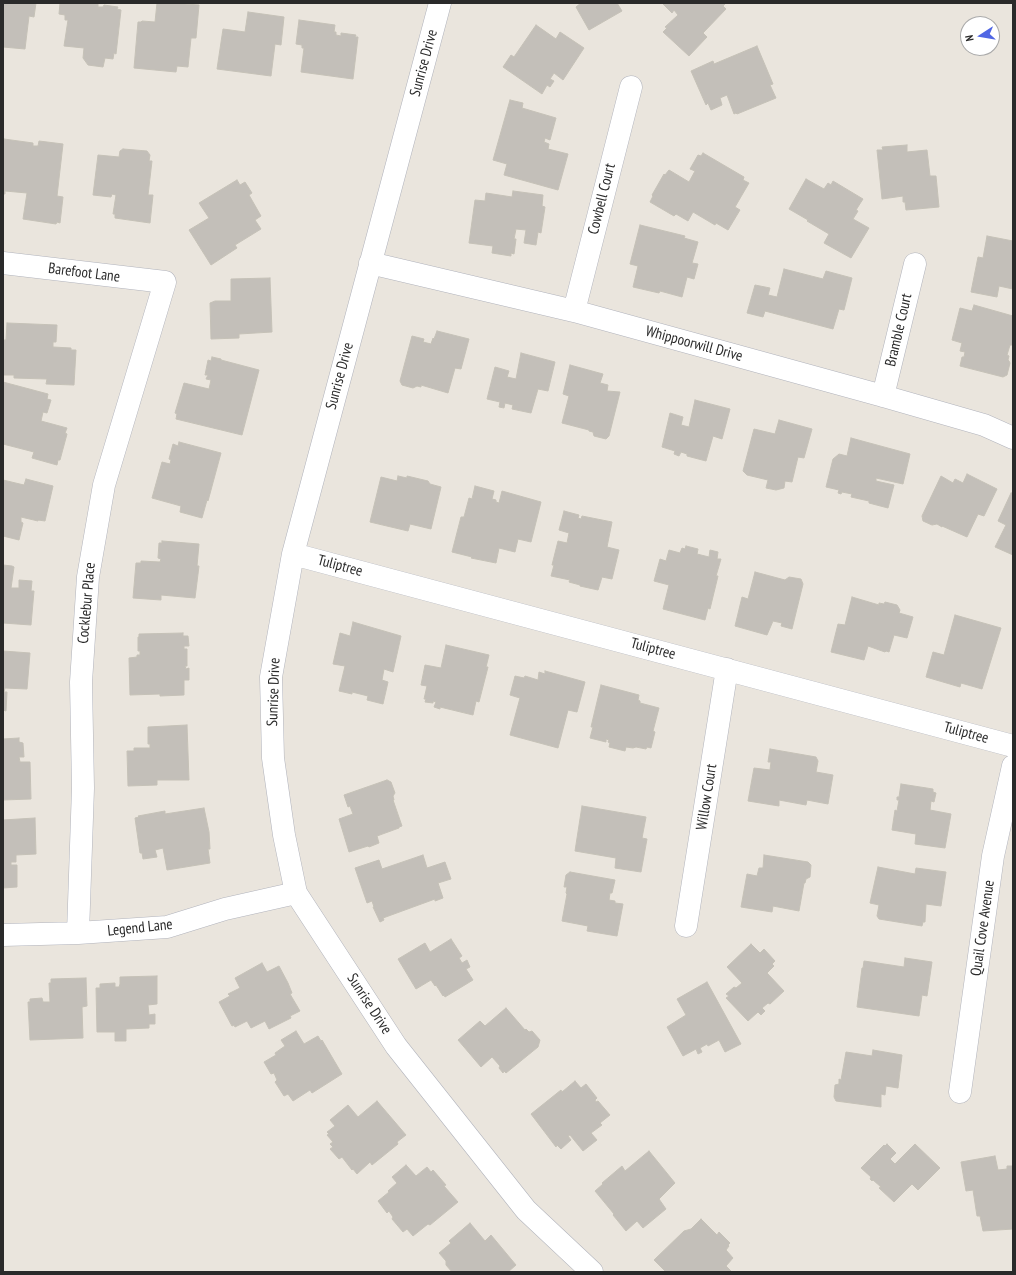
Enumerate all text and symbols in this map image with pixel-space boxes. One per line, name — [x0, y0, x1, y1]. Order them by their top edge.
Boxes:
north arrow — [960, 16, 1000, 56]
street label: Sunrise Drive — [406, 28, 442, 98]
text: N — [962, 34, 977, 43]
street label: Cowbell Court — [584, 162, 620, 236]
street label: Barefoot Lane — [47, 260, 121, 286]
street label: Bramble Court — [882, 292, 916, 368]
street label: Whippoorwill Drive — [644, 322, 744, 366]
street label: Sunrise Drive — [322, 341, 358, 411]
street label: Tuliptree — [316, 551, 364, 581]
street label: Cocklebur Place — [74, 562, 100, 644]
street label: Tuliptree — [629, 634, 677, 664]
street label: Sunrise Drive — [264, 657, 284, 727]
street label: Tuliptree — [942, 718, 990, 748]
street label: Willow Court — [693, 763, 721, 831]
street label: Quail Cove Avenue — [967, 879, 999, 977]
street label: Legend Lane — [107, 916, 173, 940]
street label: Sunrise Drive — [343, 970, 395, 1038]

